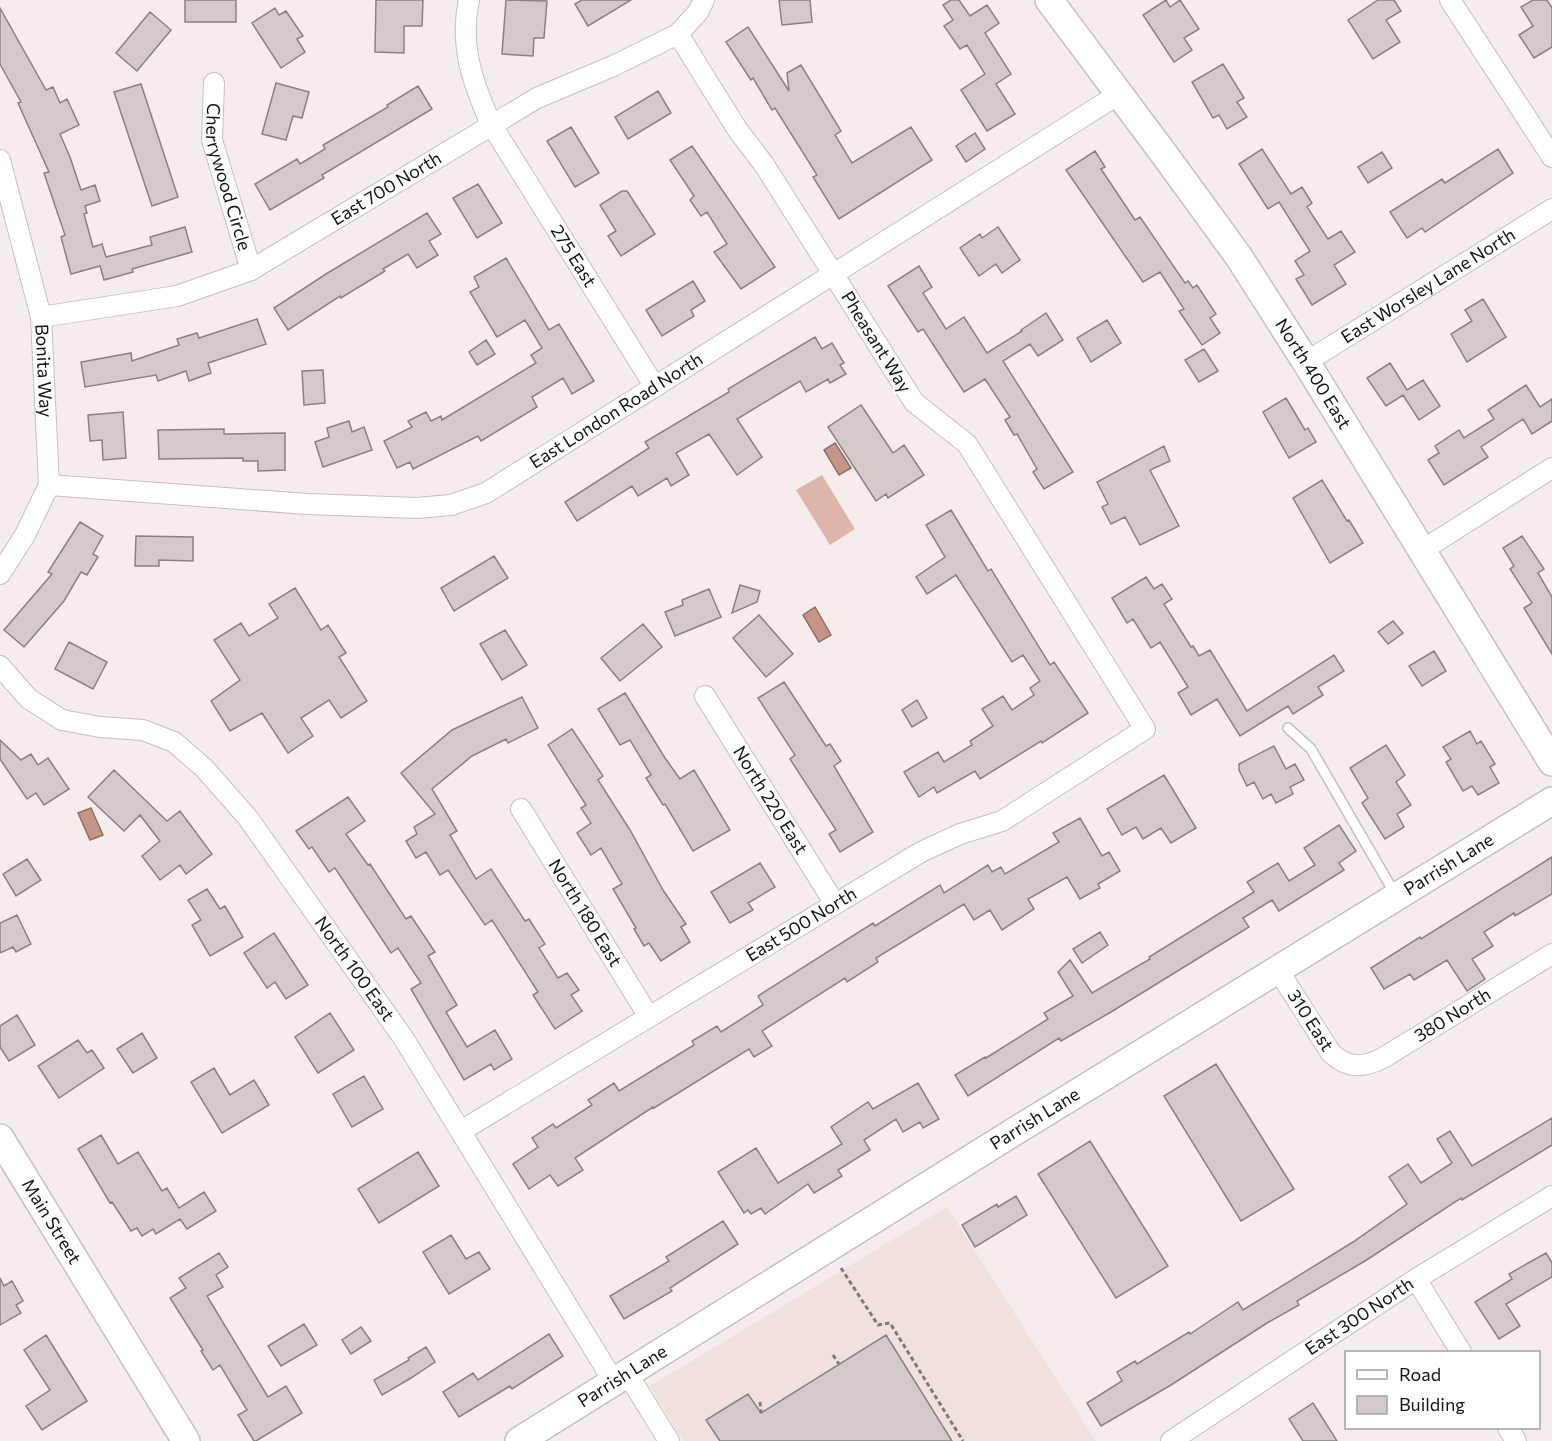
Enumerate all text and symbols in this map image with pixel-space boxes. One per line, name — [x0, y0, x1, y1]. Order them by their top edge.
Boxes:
street label: Cherrywood Circle — [202, 103, 257, 253]
street label: East 700 North — [327, 146, 445, 229]
street label: 275 East — [547, 221, 602, 291]
street label: East Worsley Lane North — [1337, 223, 1519, 348]
street label: Pheasant Way — [837, 287, 917, 396]
street label: North 400 East — [1271, 314, 1357, 433]
street label: Bonita Way — [31, 323, 58, 418]
street label: East London Road North — [525, 347, 706, 473]
street label: North 220 East — [729, 742, 813, 858]
street label: Parrish Lane — [1399, 828, 1497, 900]
street label: North 180 East — [544, 855, 627, 970]
street label: East 500 North — [741, 882, 860, 966]
street label: North 100 East — [311, 912, 400, 1025]
street label: 380 North — [1410, 982, 1494, 1046]
street label: 310 East — [1283, 985, 1339, 1055]
street label: Parrish Lane — [985, 1082, 1083, 1154]
street label: Main Street — [18, 1174, 87, 1268]
street label: East 300 North — [1301, 1272, 1417, 1359]
street label: Parrish Lane — [573, 1339, 671, 1412]
legend — [1345, 1351, 1540, 1429]
text: Road — [1399, 1363, 1441, 1385]
text: Building — [1399, 1393, 1465, 1415]

